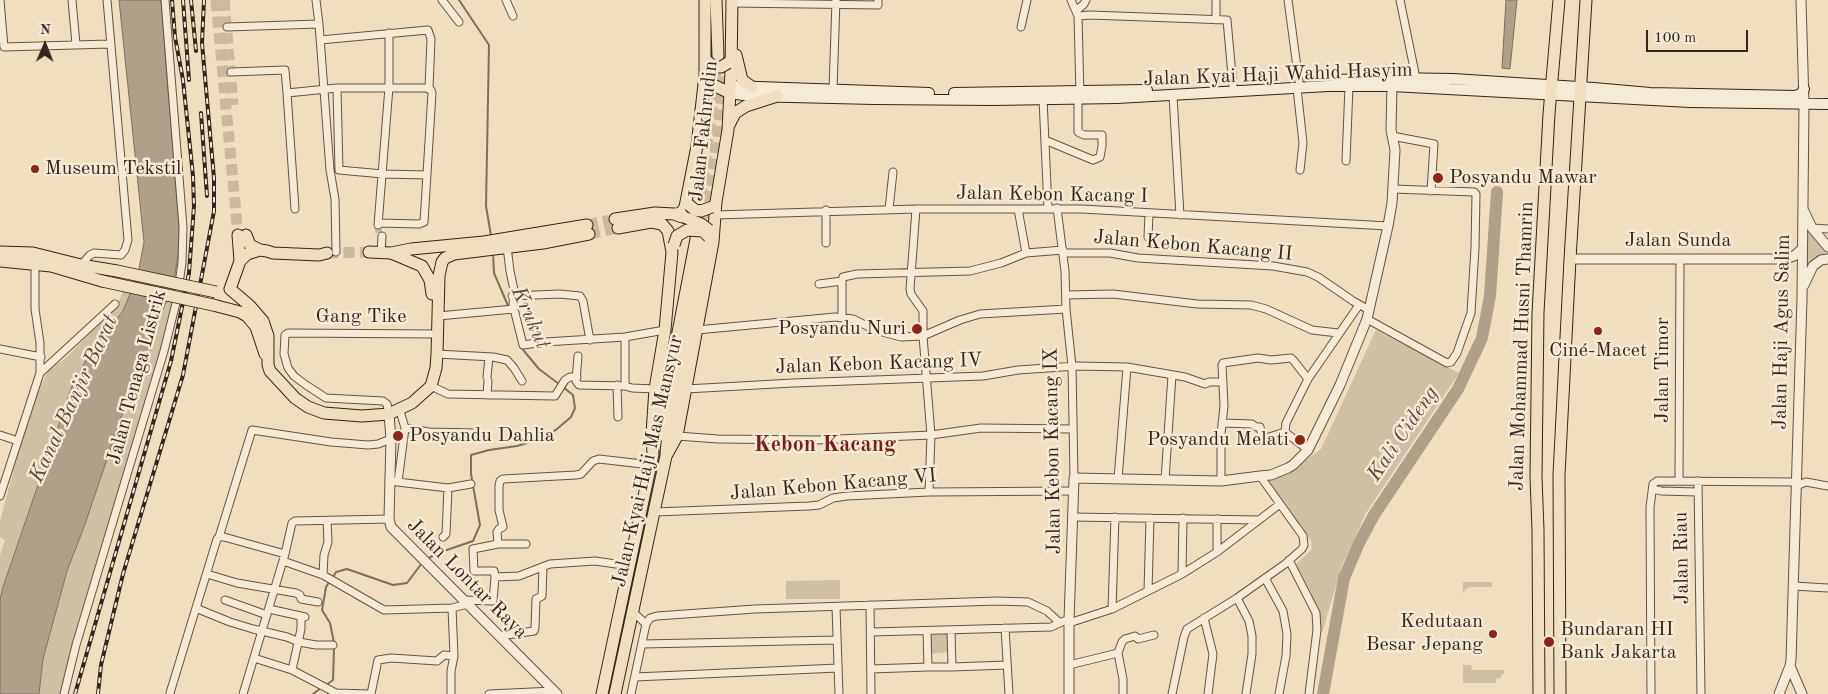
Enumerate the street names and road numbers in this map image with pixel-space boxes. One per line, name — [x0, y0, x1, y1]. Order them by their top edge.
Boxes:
street label: Jalan Kyai Haji Wahid Hasyim — [1143, 58, 1413, 92]
street label: Jalan Fakhrudin — [685, 59, 723, 203]
street label: Jalan Kebon Kacang I — [956, 181, 1148, 209]
street label: Jalan Mohammad Husni Thamrin — [1505, 201, 1539, 491]
street label: Jalan Kebon Kacang II — [1092, 225, 1294, 267]
street label: Jalan Sunda — [1625, 229, 1731, 253]
street label: Jalan Haji Agus Salim — [1768, 234, 1796, 430]
street label: Jalan Tenaga Listrik — [102, 287, 172, 467]
street label: Gang Tike — [316, 305, 406, 329]
street label: Jalan Timor — [1651, 317, 1675, 423]
street label: Jalan Kyai Haji Mas Mansyur — [607, 333, 689, 589]
street label: Jalan Kebon Kacang IX — [1039, 347, 1067, 555]
street label: Jalan Kebon Kacang IV — [775, 348, 983, 380]
street label: Jalan Kebon Kacang VI — [729, 464, 937, 506]
street label: Jalan Riau — [1669, 511, 1695, 605]
street label: Jalan Lontar Raya — [402, 514, 532, 644]

